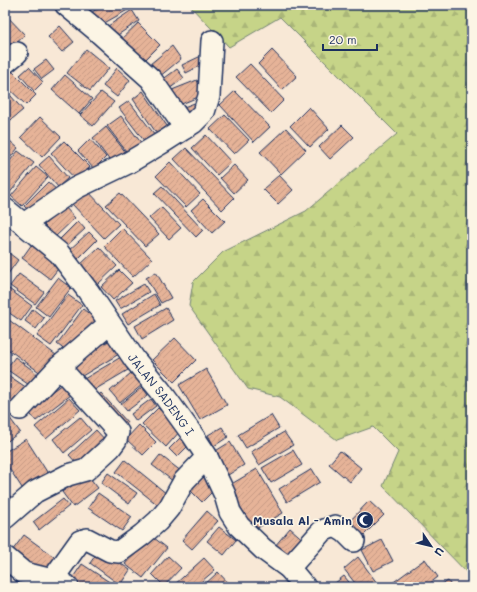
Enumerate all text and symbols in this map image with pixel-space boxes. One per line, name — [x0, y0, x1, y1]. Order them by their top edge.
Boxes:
scale bar — [323, 26, 377, 52]
text: 20 m — [329, 31, 357, 47]
street label: JALAN SADENG I — [125, 350, 198, 438]
mosque icon: Musala Al - Amin — [355, 510, 375, 530]
place label: Musala Al - Amin — [253, 512, 352, 528]
north arrow — [411, 526, 451, 566]
text: U — [431, 545, 448, 559]

